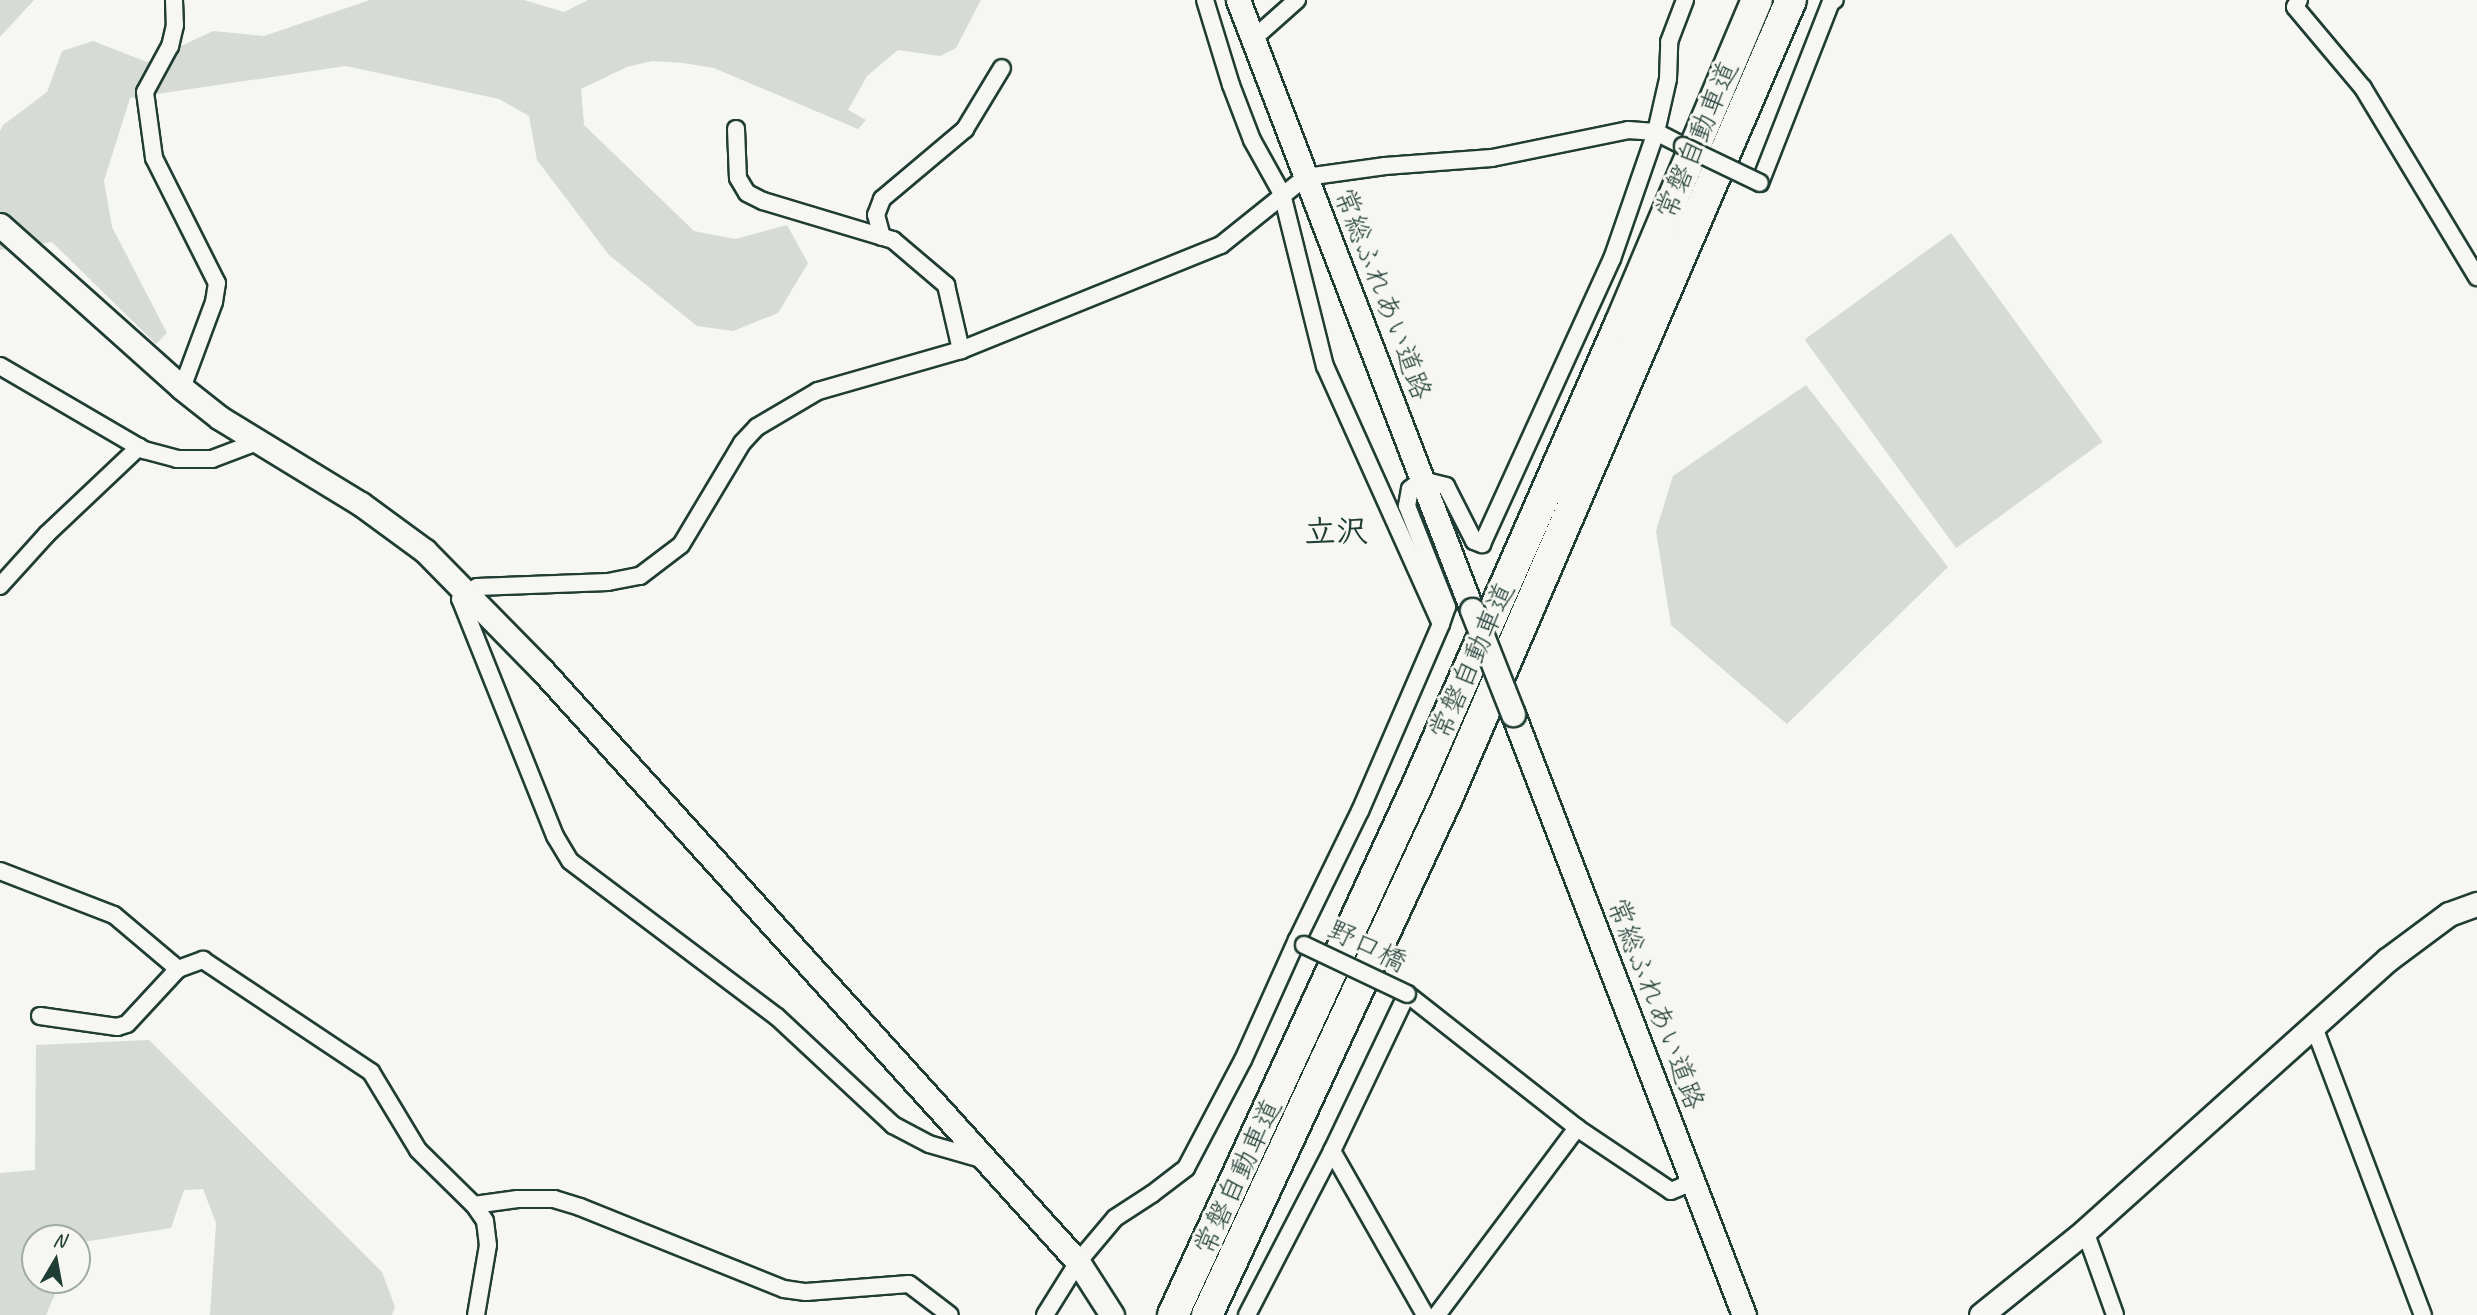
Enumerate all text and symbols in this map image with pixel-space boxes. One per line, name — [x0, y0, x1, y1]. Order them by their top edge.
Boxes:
street label: 常磐自動車道 — [1649, 56, 1745, 224]
street label: 常総ふれあい道路 — [1327, 183, 1439, 405]
district label: 立沢 — [1304, 513, 1368, 551]
street label: 常磐自動車道 — [1422, 577, 1522, 745]
street label: 常総ふれあい道路 — [1600, 893, 1712, 1115]
street label: 野口橋 — [1322, 912, 1412, 980]
street label: 常磐自動車道 — [1187, 1094, 1289, 1260]
north arrow — [21, 1224, 91, 1294]
text: N — [51, 1227, 67, 1253]

